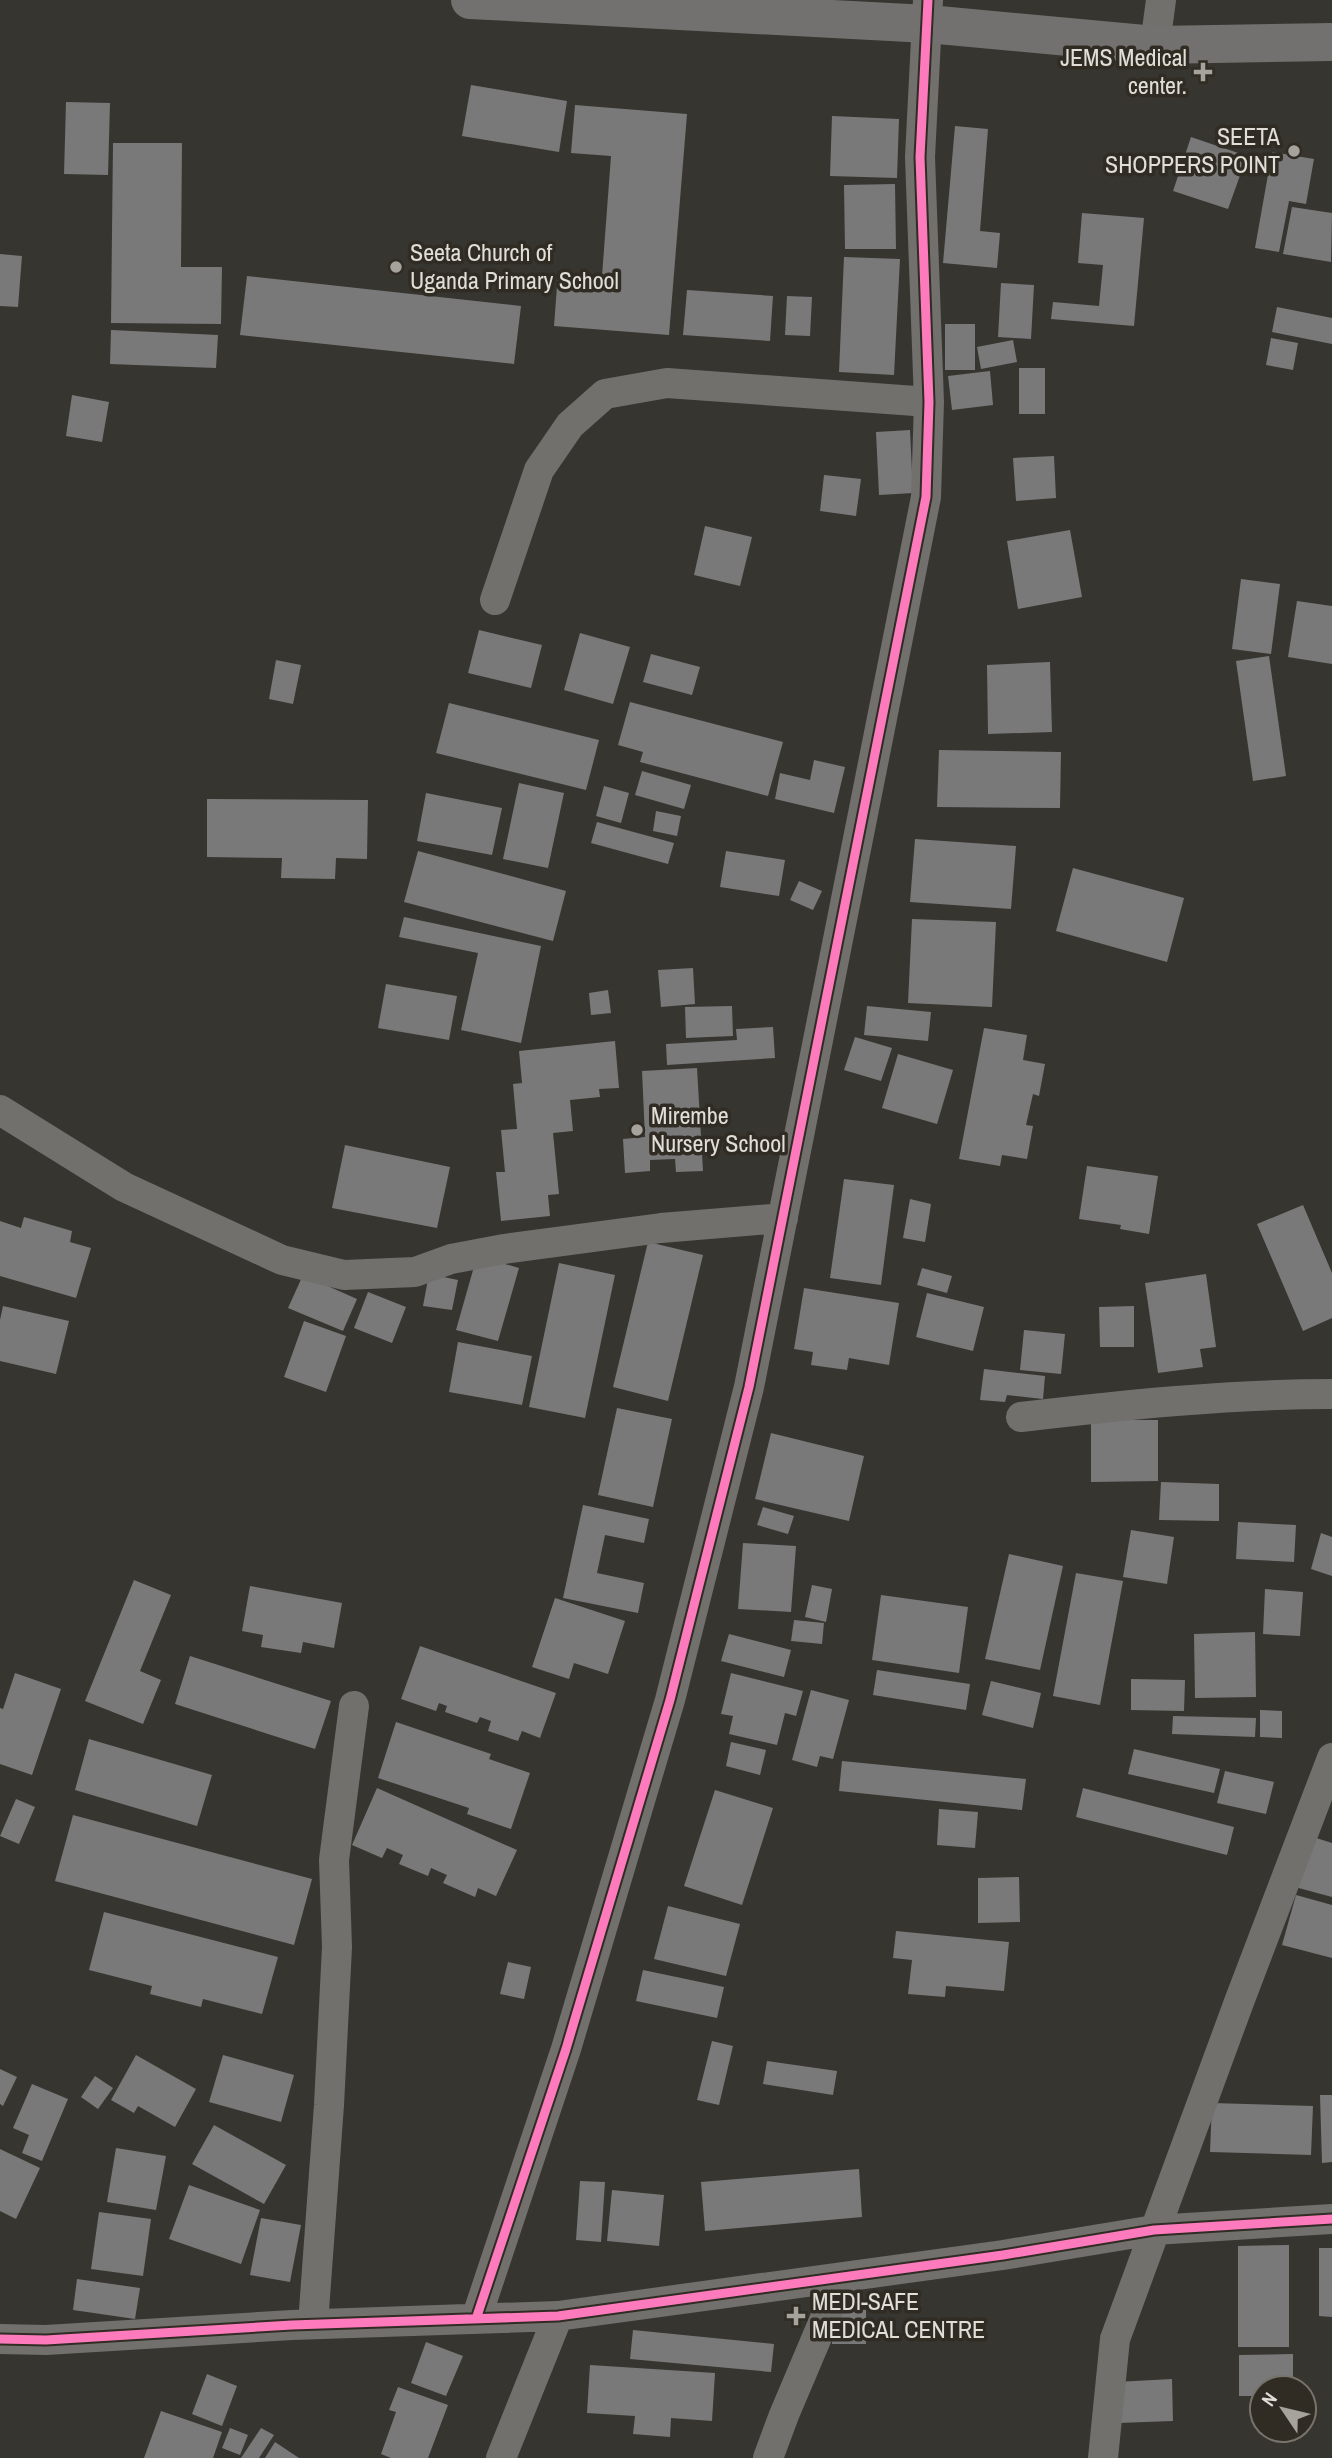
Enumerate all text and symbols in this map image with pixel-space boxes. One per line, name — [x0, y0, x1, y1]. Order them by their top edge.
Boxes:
place label: JEMS Medical center. — [1060, 41, 1187, 101]
marker: JEMS Medical center. — [1193, 62, 1213, 82]
place label: SEETA SHOPPERS POINT — [1105, 120, 1281, 180]
marker: SEETA SHOPPERS POINT — [1286, 143, 1302, 159]
place label: Seeta Church of Uganda Primary School — [410, 236, 619, 296]
marker: Seeta Church of Uganda Primary School — [388, 259, 404, 275]
place label: Mirembe Nursery School — [651, 1099, 786, 1159]
marker: Mirembe Nursery School — [629, 1122, 645, 1138]
place label: MEDI-SAFE MEDICAL CENTRE — [812, 2285, 985, 2345]
marker: MEDI-SAFE MEDICAL CENTRE — [786, 2306, 806, 2326]
north arrow — [1248, 2374, 1318, 2444]
text: N — [1255, 2387, 1283, 2411]

